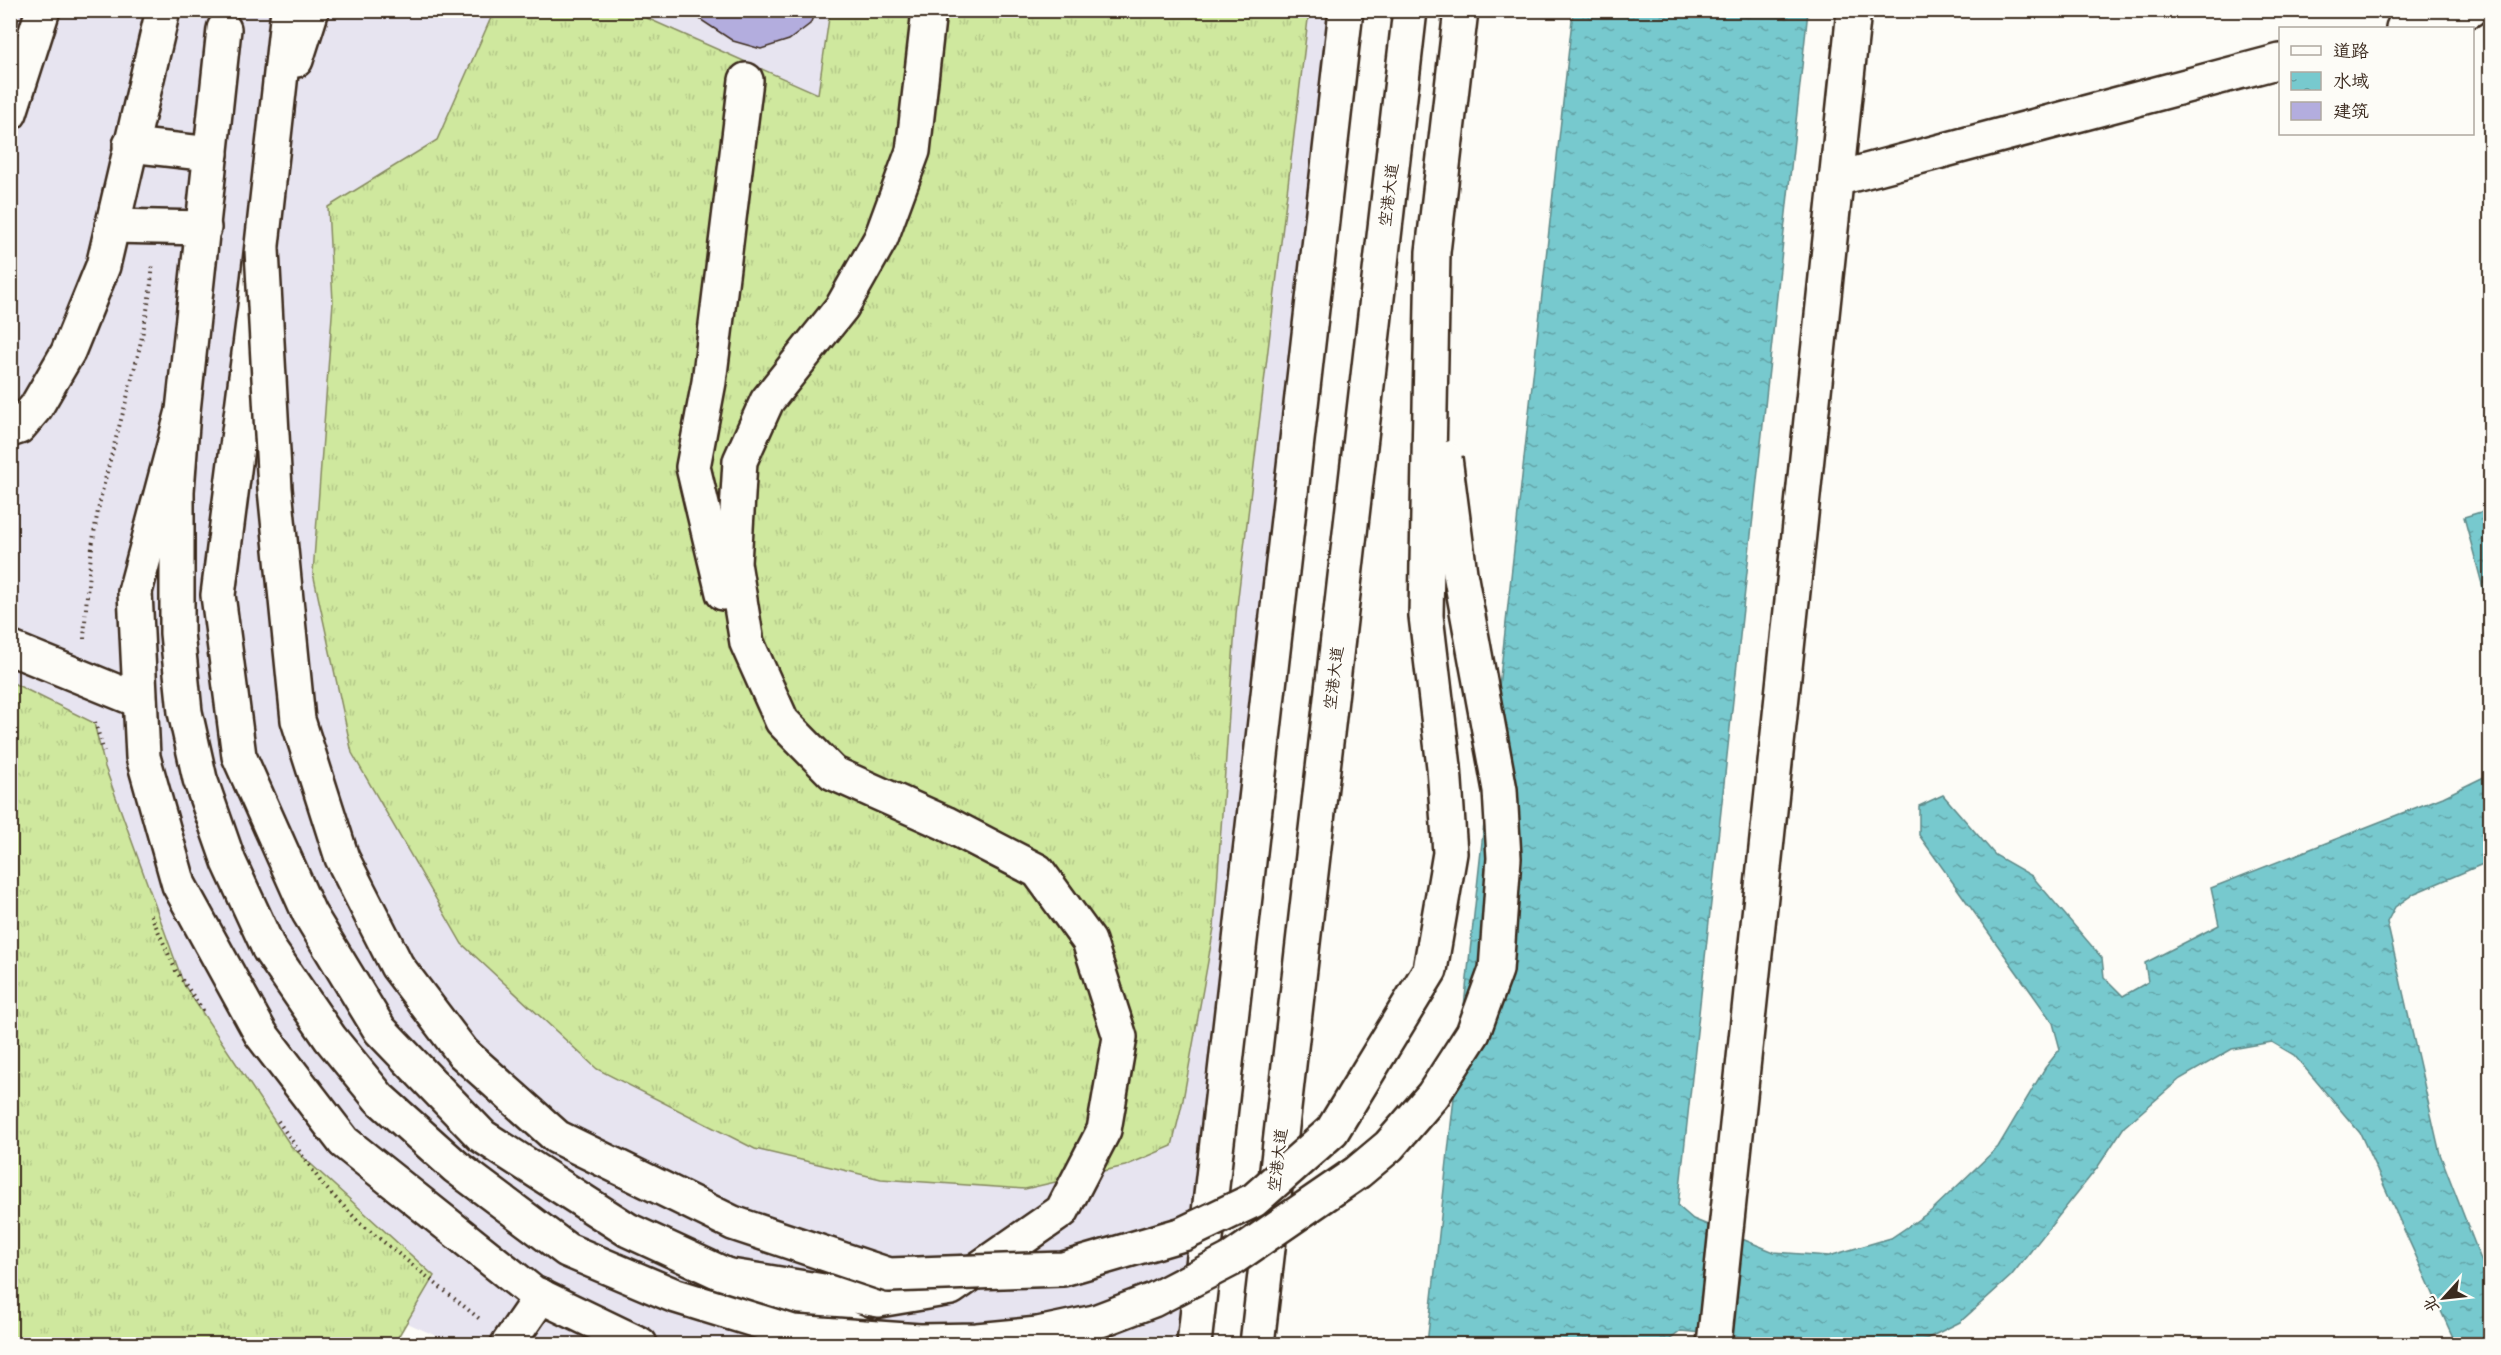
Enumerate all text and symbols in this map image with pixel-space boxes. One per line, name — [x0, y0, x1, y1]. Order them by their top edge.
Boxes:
legend — [2279, 27, 2474, 135]
text: 道路 — [2333, 39, 2369, 64]
text: 水域 — [2333, 69, 2369, 94]
text: 建筑 — [2333, 99, 2369, 124]
street label: 空港大道 — [1374, 162, 1404, 228]
street label: 空港大道 — [1319, 645, 1349, 711]
street label: 空港大道 — [1263, 1127, 1293, 1193]
north arrow — [2414, 1268, 2474, 1328]
text: 北 — [2418, 1292, 2445, 1316]

